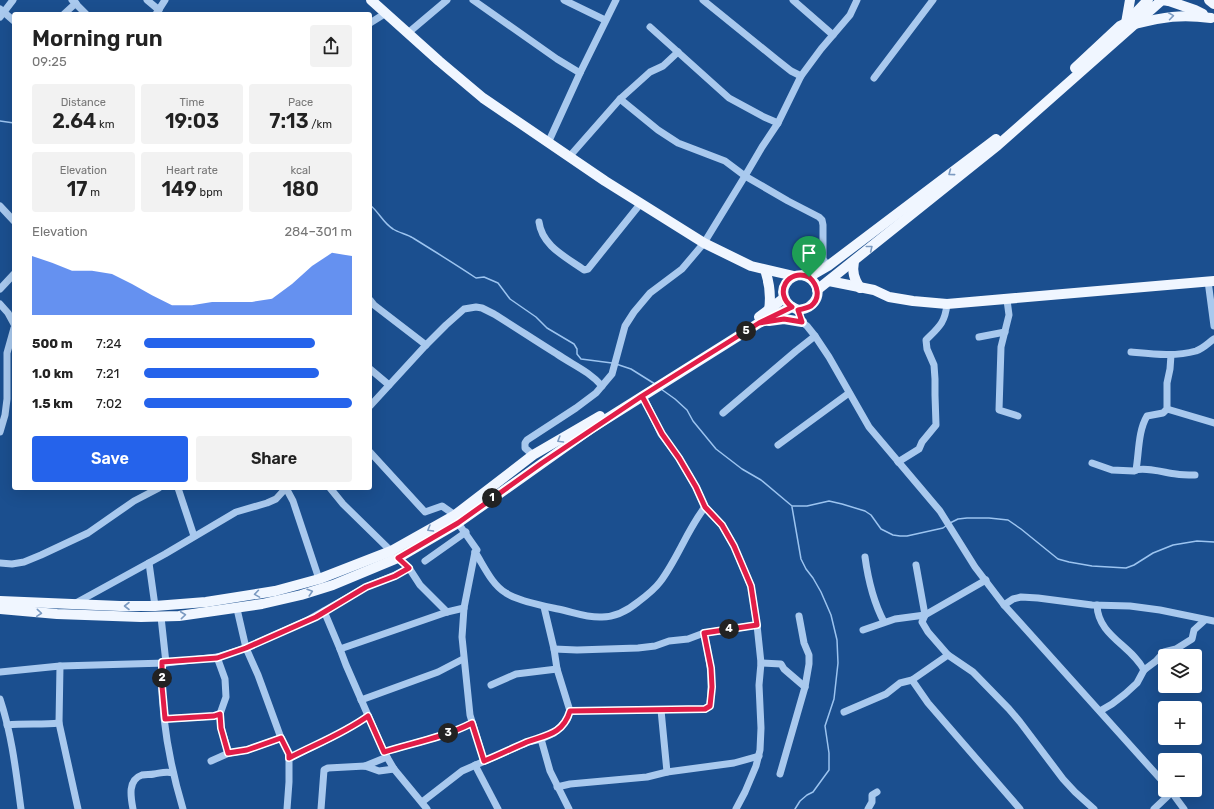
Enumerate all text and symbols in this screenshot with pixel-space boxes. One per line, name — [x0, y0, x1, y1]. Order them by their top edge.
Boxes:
one-way arrow — [1168, 12, 1174, 21]
text: Morning run — [32, 25, 163, 52]
button: share — [310, 25, 352, 67]
text: 09:25 — [32, 54, 67, 69]
text: Distance — [61, 96, 106, 109]
text: Time — [180, 96, 204, 109]
text: Pace — [288, 96, 313, 109]
text: 2.64 — [52, 109, 96, 133]
text: 19:03 — [165, 109, 219, 133]
text: 7:13 — [269, 109, 309, 133]
text: km — [96, 118, 114, 131]
text: /km — [309, 118, 332, 131]
text: Elevation — [60, 164, 107, 177]
text: Heart rate — [166, 164, 218, 177]
text: kcal — [291, 164, 311, 177]
one-way arrow — [948, 168, 955, 175]
text: 17 — [67, 177, 87, 201]
text: 149 — [162, 177, 197, 201]
text: 180 — [283, 177, 319, 201]
text: m — [87, 186, 100, 199]
text: bpm — [197, 186, 222, 199]
text: Elevation — [32, 224, 88, 239]
text: 284–301 m — [284, 224, 352, 239]
pin — [792, 236, 826, 277]
icon: arrive — [798, 242, 820, 264]
one-way arrow — [865, 246, 873, 253]
pin: 5 — [736, 321, 756, 341]
text: 5 — [742, 324, 750, 337]
text: 500 m — [32, 336, 73, 351]
text: 7:24 — [96, 336, 122, 351]
text: 1.0 km — [32, 366, 73, 381]
text: 7:21 — [96, 366, 119, 381]
text: 1.5 km — [32, 396, 73, 411]
text: 7:02 — [96, 396, 122, 411]
one-way arrow — [557, 435, 564, 442]
button: Save — [32, 436, 188, 482]
button: Share — [196, 436, 352, 482]
pin: 1 — [482, 488, 502, 508]
text: 1 — [489, 491, 495, 504]
one-way arrow — [427, 524, 434, 531]
one-way arrow — [307, 588, 314, 597]
one-way arrow — [254, 589, 260, 598]
one-way arrow — [124, 602, 130, 610]
one-way arrow — [36, 608, 42, 617]
one-way arrow — [180, 611, 186, 620]
pin: 4 — [719, 619, 739, 639]
text: 4 — [725, 622, 733, 635]
map controls — [1158, 649, 1202, 797]
button: layers — [1158, 649, 1202, 693]
pin: 2 — [152, 668, 172, 688]
text: 2 — [158, 671, 166, 684]
button: + — [1158, 701, 1202, 745]
pin: 3 — [438, 723, 458, 743]
text: 3 — [444, 726, 452, 739]
button: − — [1158, 753, 1202, 797]

